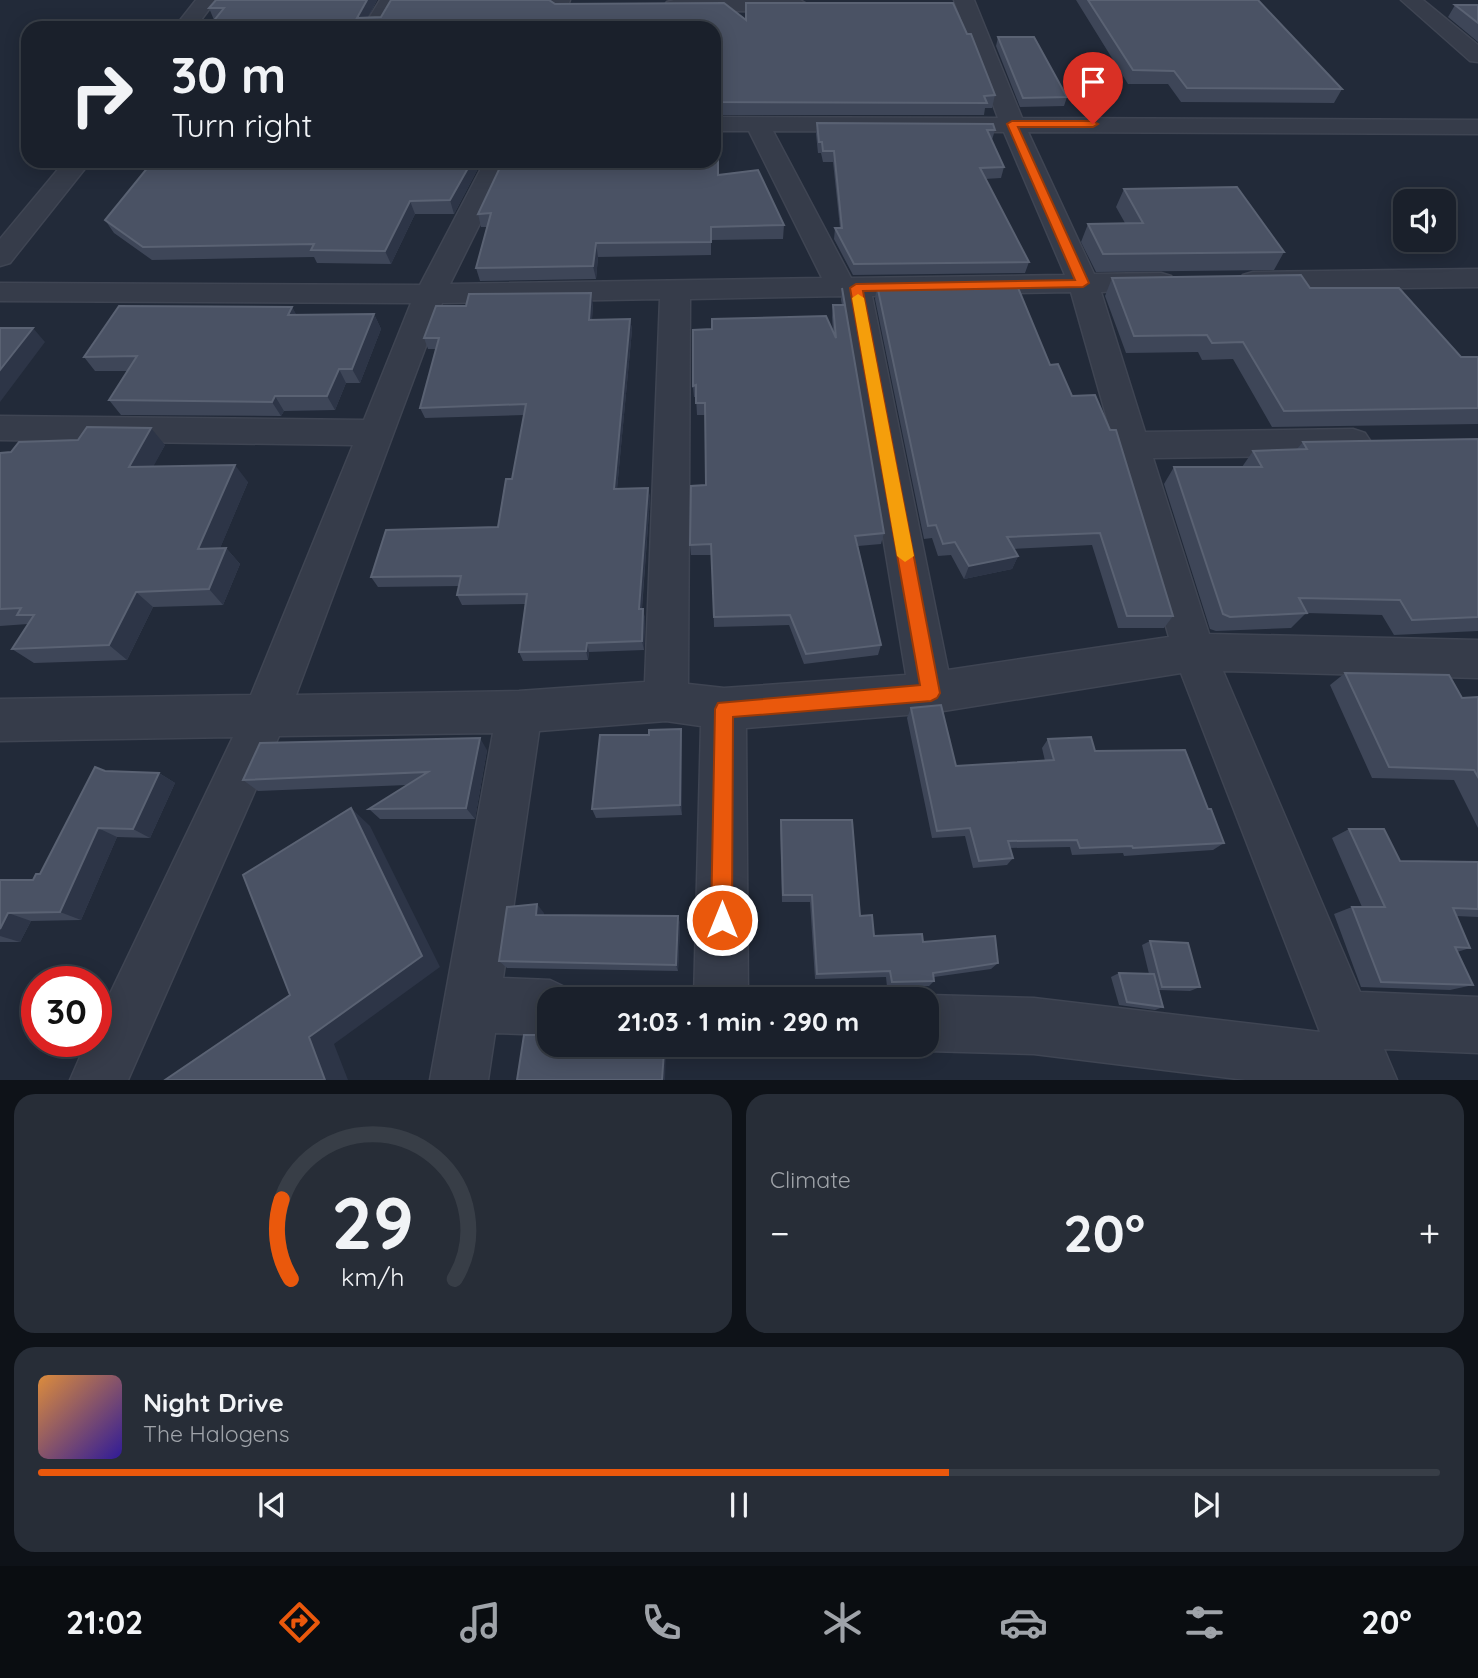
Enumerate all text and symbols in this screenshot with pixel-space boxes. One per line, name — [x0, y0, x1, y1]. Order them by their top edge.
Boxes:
text: 30 m — [171, 44, 286, 105]
icon: right — [56, 49, 147, 140]
pin — [1063, 52, 1123, 124]
icon: arrive — [1074, 63, 1112, 101]
text: Turn right — [171, 105, 312, 145]
map controls — [1393, 189, 1456, 252]
button: sound — [1393, 189, 1456, 252]
position arrow — [685, 883, 759, 957]
speed limit sign: 30 — [21, 966, 112, 1057]
text: 21:03 · 1 min · 290 m — [617, 1005, 859, 1038]
text: Climate — [770, 1165, 851, 1194]
text: 29 — [332, 1177, 414, 1268]
text: 20° — [1063, 1200, 1145, 1265]
text: − — [770, 1209, 790, 1257]
text: + — [1419, 1209, 1440, 1257]
text: km/h — [341, 1261, 405, 1292]
text: Night Drive — [143, 1386, 284, 1419]
text: The Halogens — [143, 1419, 290, 1448]
icon: previous — [253, 1486, 291, 1524]
icon: pause — [720, 1486, 758, 1524]
icon: next — [1187, 1486, 1225, 1524]
icon: directions — [275, 1598, 324, 1647]
icon: music — [456, 1598, 505, 1647]
icon: phone — [637, 1598, 686, 1647]
icon: climate — [818, 1598, 867, 1647]
icon: car — [999, 1598, 1048, 1647]
icon: filters — [1180, 1598, 1229, 1647]
text: 21:02 — [66, 1602, 143, 1642]
text: 20° — [1361, 1602, 1412, 1642]

